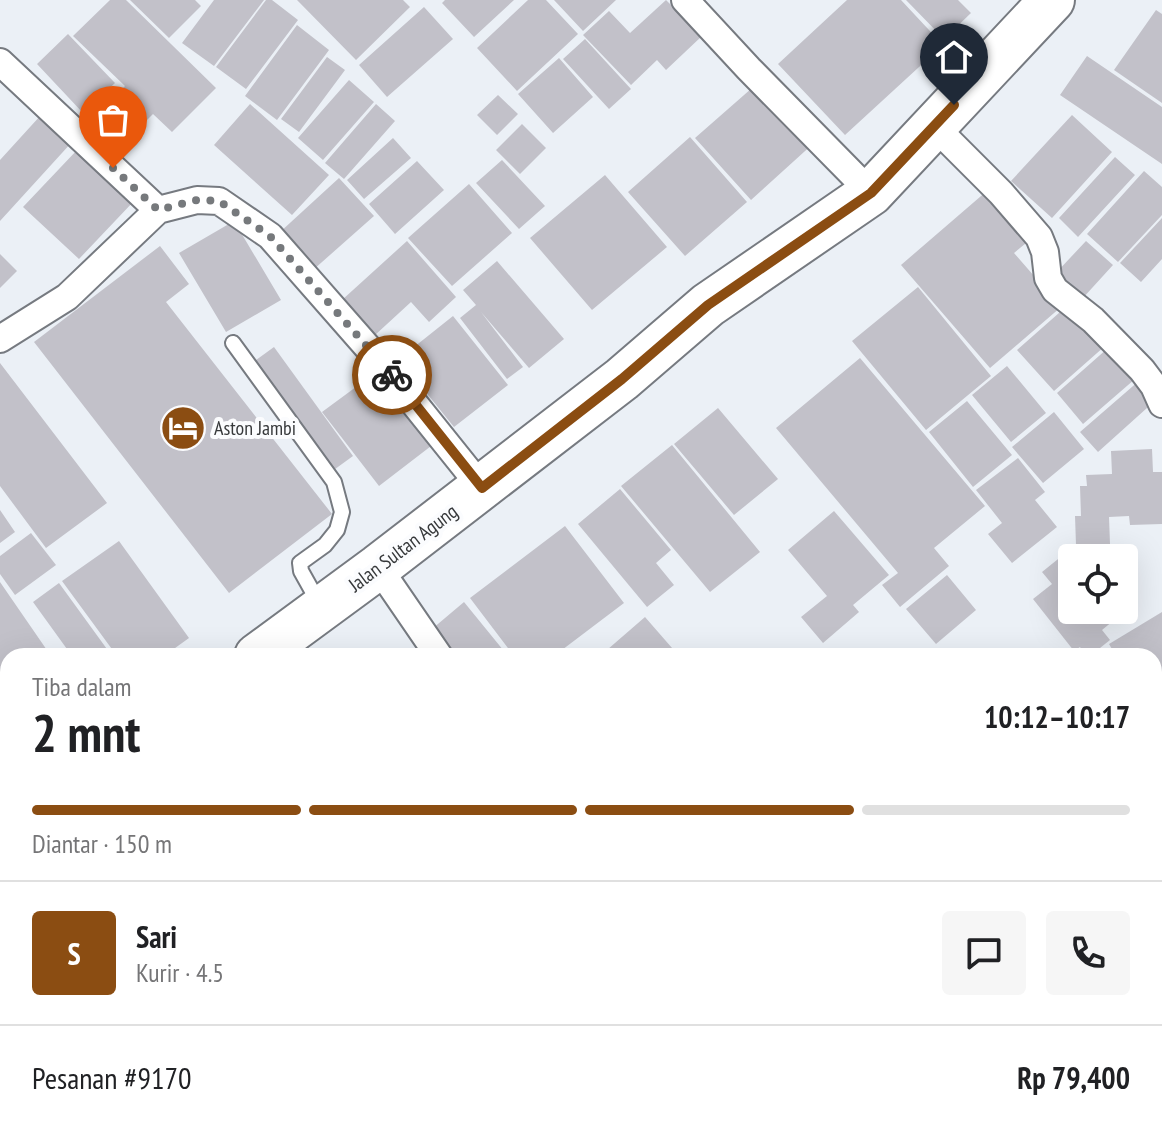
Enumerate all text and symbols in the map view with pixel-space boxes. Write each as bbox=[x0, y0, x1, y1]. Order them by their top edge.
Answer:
pin bbox=[920, 23, 988, 105]
icon: home bbox=[932, 35, 976, 79]
pin bbox=[79, 86, 147, 168]
icon: bag bbox=[91, 98, 135, 142]
courier bbox=[352, 335, 432, 415]
icon: bike bbox=[370, 353, 414, 397]
hotel icon: Aston Jambi bbox=[159, 404, 207, 452]
place label: Aston Jambi bbox=[214, 415, 296, 441]
street label: Jalan Sultan Agung bbox=[342, 498, 463, 598]
map controls bbox=[1058, 544, 1138, 624]
button: locate bbox=[1058, 544, 1138, 624]
text: Tiba dalam bbox=[32, 670, 132, 703]
text: 10:12–10:17 bbox=[984, 697, 1130, 736]
text: 2 mnt bbox=[32, 699, 140, 766]
text: Diantar · 150 m bbox=[32, 827, 172, 860]
button: chat bbox=[942, 911, 1026, 995]
button: phone bbox=[1046, 911, 1130, 995]
text: Sari bbox=[136, 917, 177, 956]
text: S bbox=[67, 934, 81, 973]
text: Kurir · 4.5 bbox=[136, 956, 224, 989]
text: Pesanan #9170 bbox=[32, 1058, 191, 1097]
text: Rp 79,400 bbox=[1017, 1058, 1130, 1097]

